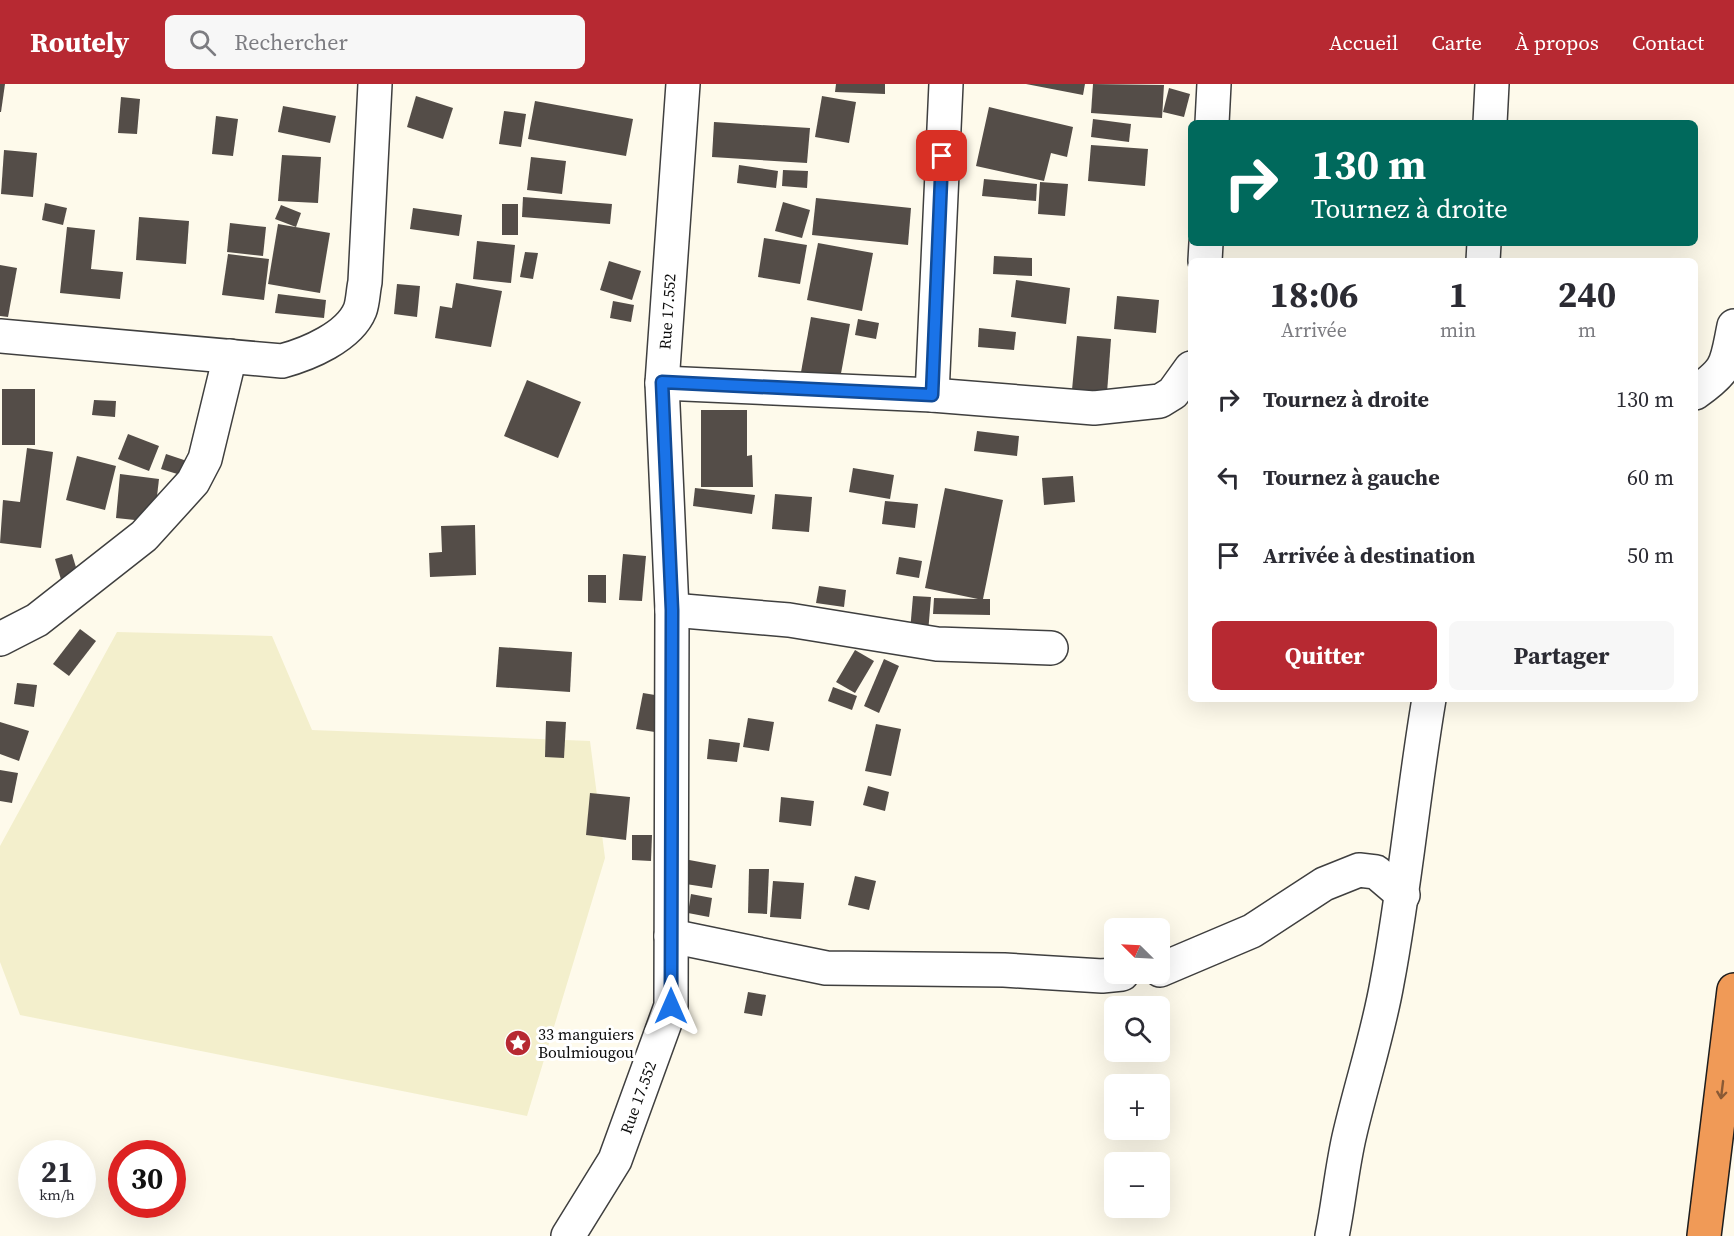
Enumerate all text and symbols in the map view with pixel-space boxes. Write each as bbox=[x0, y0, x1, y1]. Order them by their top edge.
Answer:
search box bbox=[165, 15, 585, 69]
text: Routely bbox=[30, 23, 129, 61]
icon: search bbox=[186, 26, 219, 59]
text: Rechercher bbox=[234, 27, 348, 57]
text: Accueil bbox=[1329, 28, 1398, 57]
text: Carte bbox=[1431, 28, 1482, 57]
text: À propos bbox=[1515, 28, 1599, 57]
text: Contact bbox=[1632, 28, 1704, 57]
pin bbox=[916, 130, 967, 181]
text: 130 m bbox=[1311, 135, 1426, 193]
icon: arrive bbox=[925, 139, 958, 172]
icon: right bbox=[1212, 144, 1290, 222]
text: Tournez à droite bbox=[1311, 190, 1508, 227]
text: 18:06 bbox=[1270, 270, 1358, 319]
text: 1 bbox=[1448, 270, 1468, 319]
text: 240 bbox=[1558, 270, 1616, 319]
street label: Rue 17.552 bbox=[653, 273, 681, 350]
text: Arrivée bbox=[1281, 316, 1347, 344]
text: min bbox=[1440, 316, 1476, 344]
text: m bbox=[1578, 316, 1596, 344]
icon: right bbox=[1212, 383, 1245, 416]
text: Tournez à droite bbox=[1263, 384, 1429, 414]
text: 130 m bbox=[1616, 384, 1674, 414]
icon: left bbox=[1212, 461, 1245, 494]
text: Tournez à gauche bbox=[1263, 462, 1440, 492]
text: 60 m bbox=[1627, 462, 1674, 492]
icon: arrive bbox=[1212, 539, 1245, 572]
text: Arrivée à destination bbox=[1263, 540, 1475, 570]
text: 50 m bbox=[1627, 540, 1674, 570]
button: Quitter bbox=[1212, 621, 1437, 690]
button: Partager bbox=[1449, 621, 1674, 690]
north arrow bbox=[1104, 918, 1170, 984]
map controls bbox=[1104, 918, 1170, 1218]
position arrow bbox=[639, 974, 703, 1038]
button: search bbox=[1104, 996, 1170, 1062]
place label: 33 manguiers Boulmiougou bbox=[538, 1023, 634, 1063]
place icon: 33 manguiers Boulmiougou bbox=[503, 1028, 533, 1058]
street label: Rue 17.552 bbox=[614, 1058, 661, 1137]
button: + bbox=[1104, 1074, 1170, 1140]
one-way arrow bbox=[1716, 1079, 1727, 1099]
speed limit sign: 30 bbox=[108, 1140, 186, 1218]
text: 21 bbox=[41, 1151, 73, 1192]
button: − bbox=[1104, 1152, 1170, 1218]
text: km/h bbox=[39, 1184, 75, 1205]

